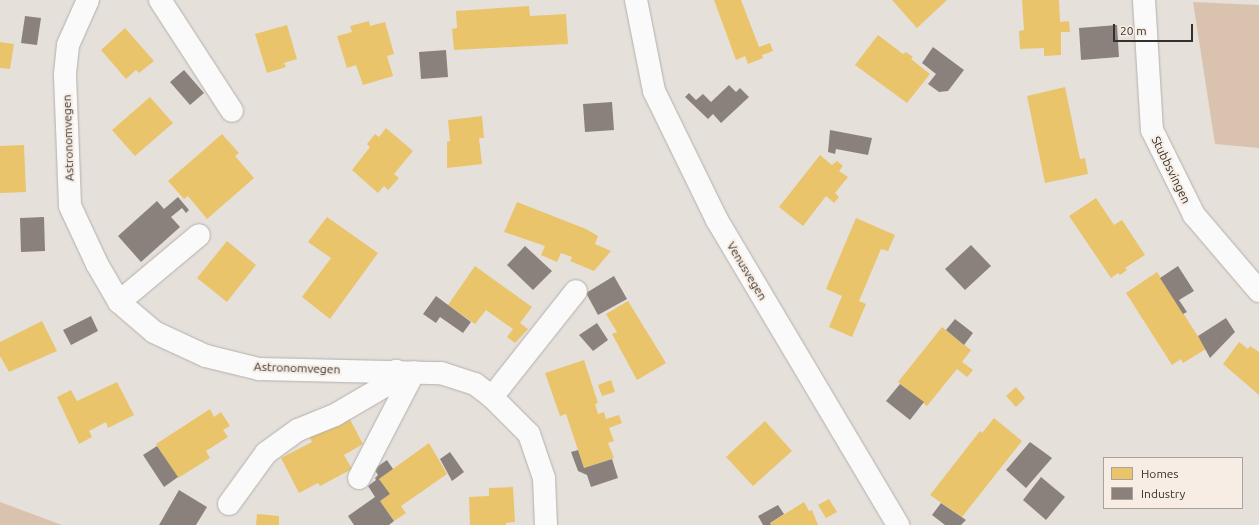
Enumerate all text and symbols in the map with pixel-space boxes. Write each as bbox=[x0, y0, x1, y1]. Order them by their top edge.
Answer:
scale bar bbox=[1115, 16, 1195, 42]
text: 20 m bbox=[1120, 24, 1147, 37]
street label: Astronomvegen bbox=[59, 95, 77, 181]
street label: Stubbsvingen bbox=[1149, 134, 1193, 206]
street label: Venusvegen bbox=[724, 239, 770, 303]
street label: Astronomvegen bbox=[254, 359, 340, 377]
legend bbox=[1103, 457, 1243, 509]
text: Homes bbox=[1141, 467, 1179, 480]
text: Industry bbox=[1141, 487, 1185, 500]

